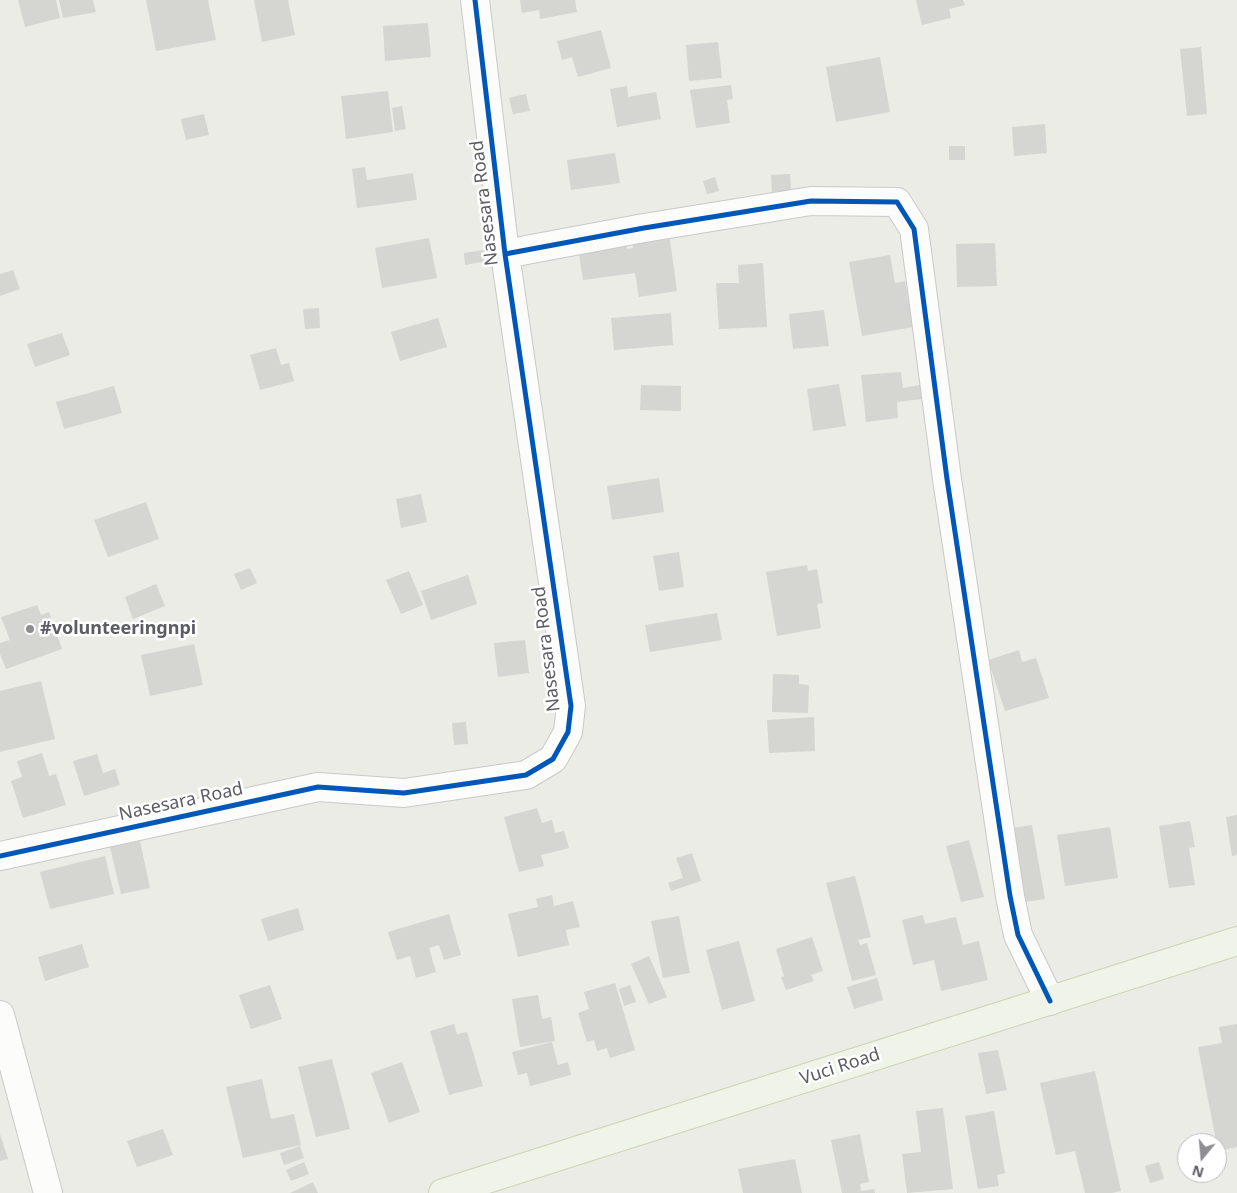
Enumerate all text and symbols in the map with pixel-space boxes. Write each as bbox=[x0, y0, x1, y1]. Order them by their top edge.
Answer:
street label: Nasesara Road bbox=[467, 139, 503, 267]
street label: Nasesara Road bbox=[529, 585, 565, 713]
place label: #volunteeringnpi bbox=[40, 618, 196, 640]
marker: #volunteeringnpi bbox=[24, 623, 36, 635]
street label: Nasesara Road bbox=[117, 778, 245, 826]
street label: Vuci Road bbox=[797, 1044, 883, 1090]
north arrow bbox=[1177, 1133, 1227, 1183]
text: N bbox=[1190, 1161, 1206, 1183]

